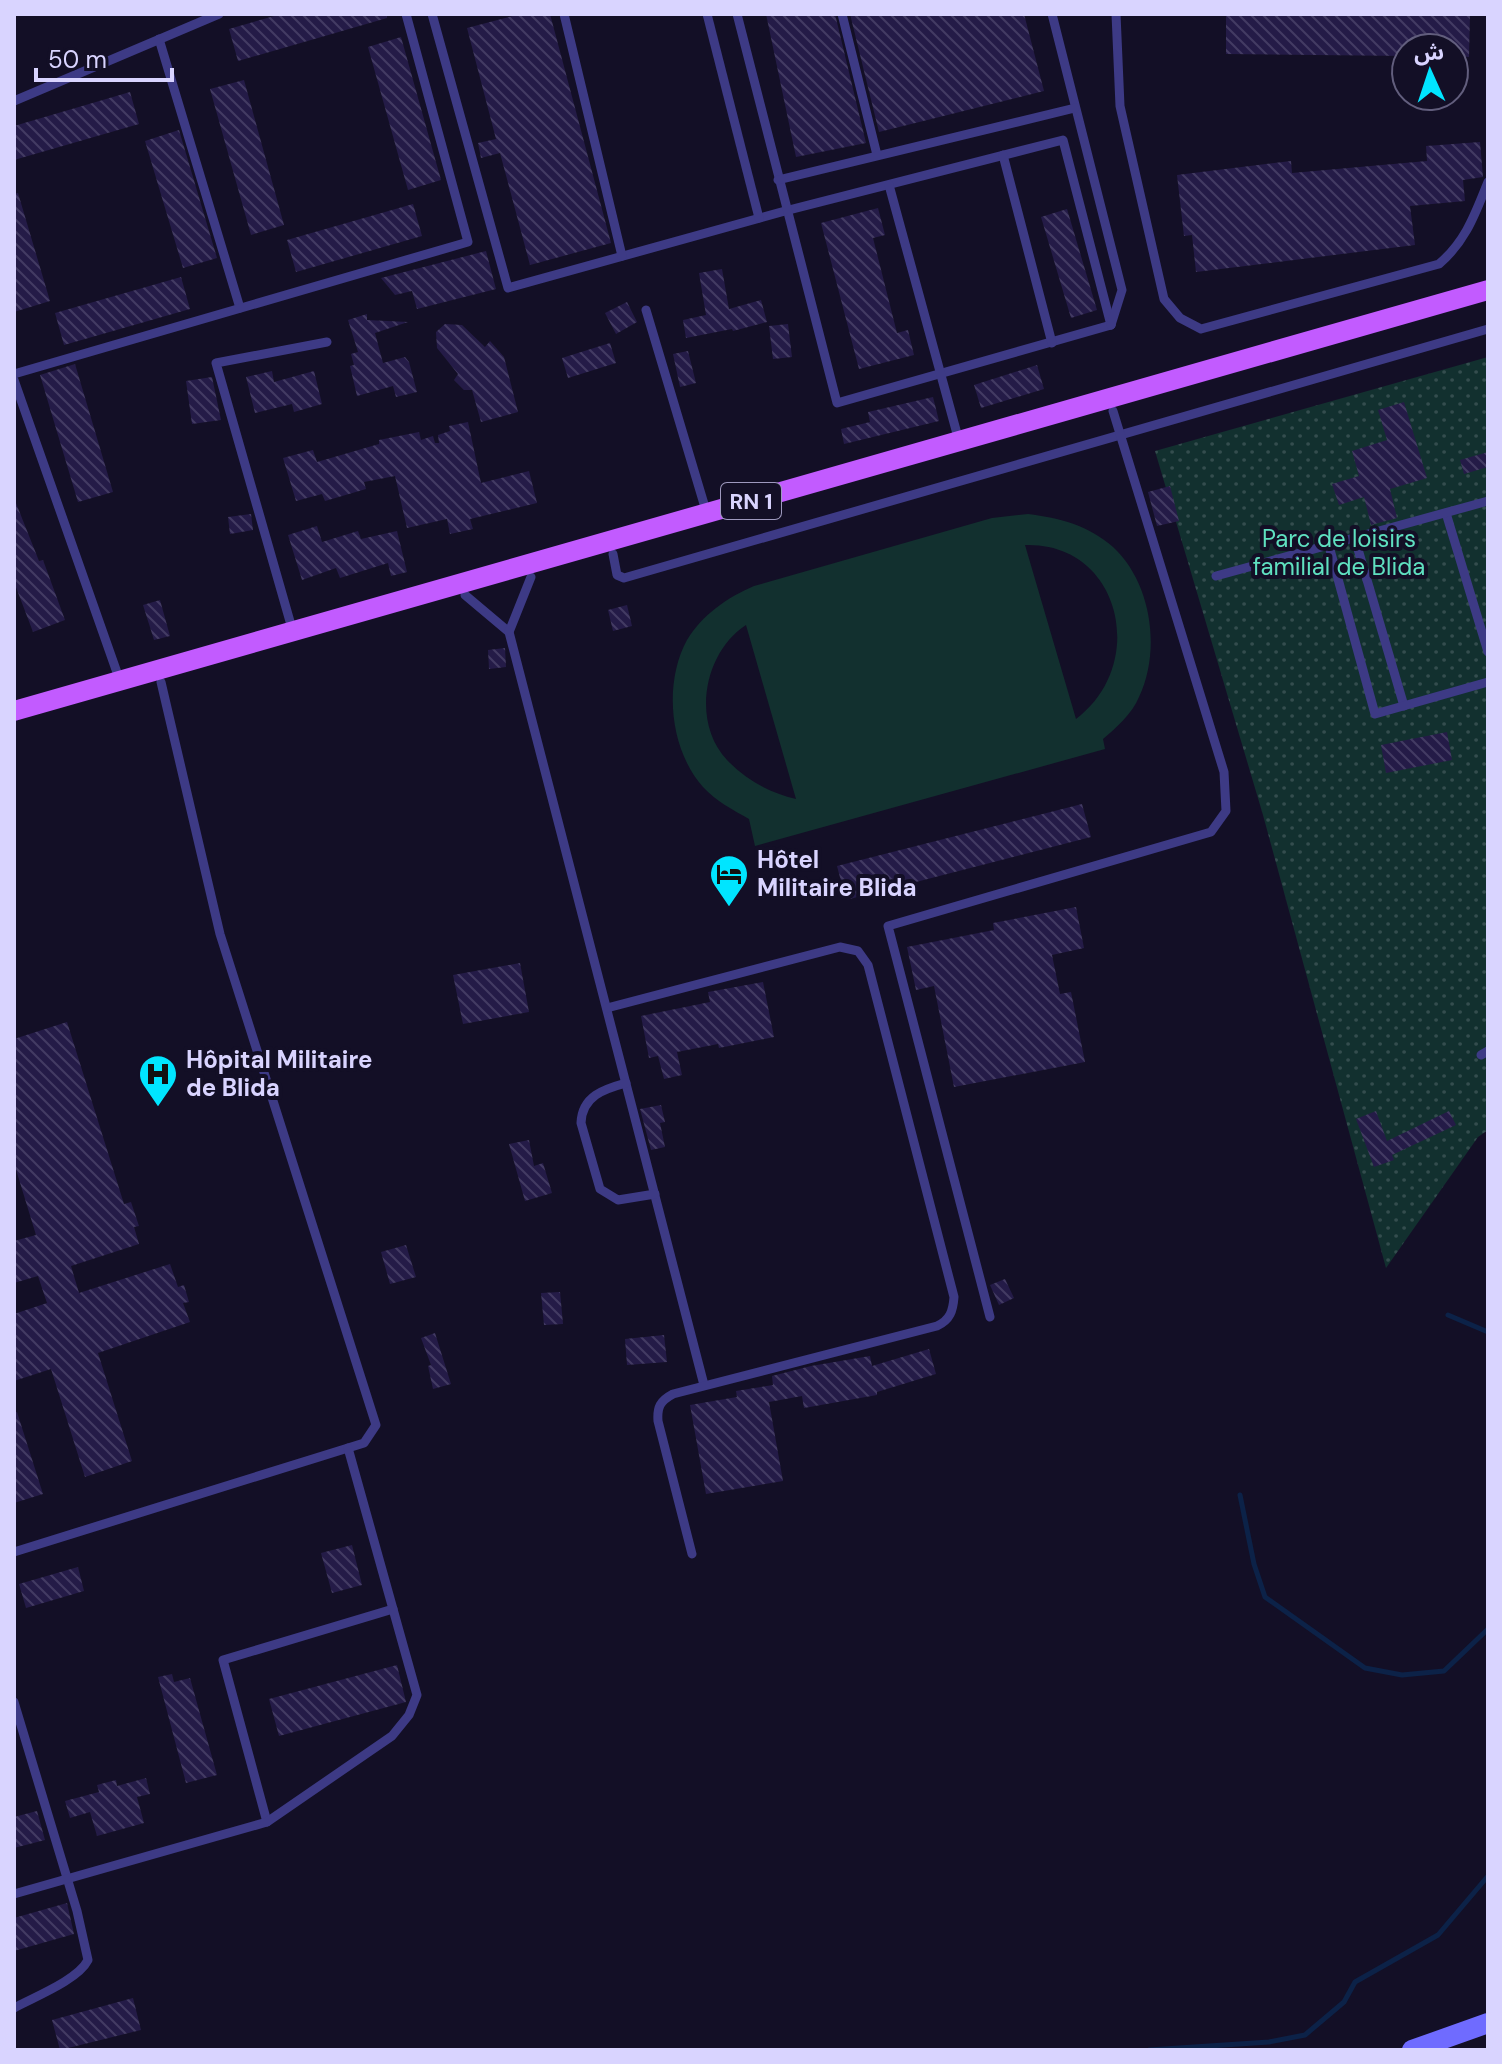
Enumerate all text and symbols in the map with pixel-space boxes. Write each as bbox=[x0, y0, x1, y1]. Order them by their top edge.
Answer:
scale bar bbox=[36, 32, 172, 82]
north arrow bbox=[1390, 32, 1470, 112]
text: ش bbox=[1413, 37, 1445, 68]
text: 50 m bbox=[48, 44, 107, 75]
road number: RN 1 bbox=[721, 483, 781, 519]
park label: Parc de loisirs familial de Blida bbox=[1253, 523, 1425, 582]
place label: Hôtel Militaire Blida bbox=[757, 844, 917, 903]
hotel icon: Hôtel Militaire Blida bbox=[708, 853, 750, 908]
place label: Hôpital Militaire de Blida bbox=[186, 1044, 373, 1103]
hospital icon: Hôpital Militaire de Blida bbox=[137, 1053, 179, 1108]

